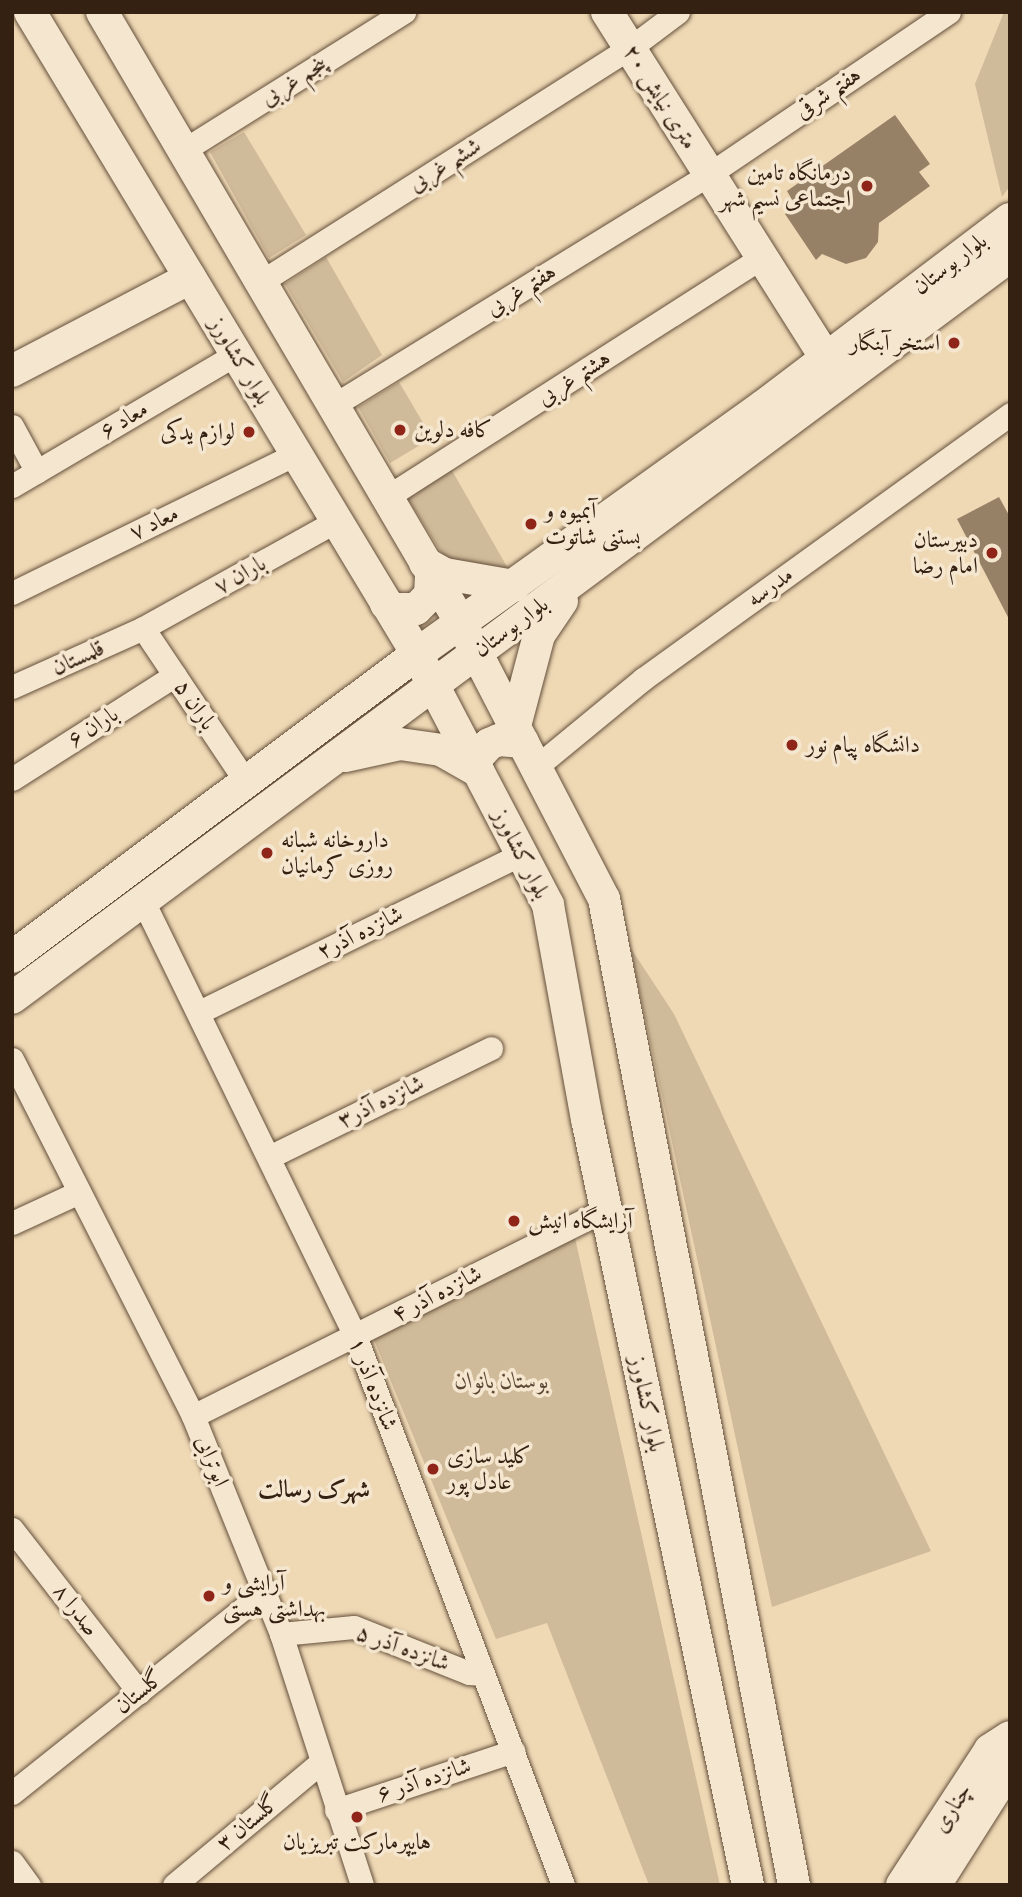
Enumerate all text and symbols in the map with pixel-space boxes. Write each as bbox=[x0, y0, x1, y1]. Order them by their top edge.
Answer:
street label: ۲۰ متری نیایش bbox=[617, 40, 703, 154]
street label: پنجم غربی bbox=[256, 50, 332, 112]
street label: هفتم شرقی bbox=[790, 61, 866, 125]
street label: ششم غربی bbox=[404, 132, 486, 198]
place label: درمانگاه تامین اجتماعی نسیم شهر bbox=[719, 159, 851, 213]
marker: درمانگاه تامین اجتماعی نسیم شهر bbox=[857, 176, 877, 196]
street label: بلوار بوستان bbox=[907, 227, 993, 301]
street label: هفتم غربی bbox=[481, 258, 561, 322]
street label: بلوار کشاورز bbox=[203, 312, 277, 410]
place label: استخر آبنگار bbox=[849, 329, 940, 357]
marker: استخر آبنگار bbox=[946, 335, 962, 351]
street label: هشتم غربی bbox=[532, 344, 616, 412]
street label: معاد ۶ bbox=[95, 395, 153, 445]
place label: کافه دلوین bbox=[414, 416, 493, 444]
place label: لوازم یدکی bbox=[161, 418, 235, 446]
marker: کافه دلوین bbox=[392, 422, 408, 438]
marker: لوازم یدکی bbox=[241, 424, 257, 440]
place label: آبمیوه و بستنی شاتوت bbox=[545, 497, 640, 551]
street label: معاد ۷ bbox=[125, 499, 183, 547]
marker: آبمیوه و بستنی شاتوت bbox=[523, 516, 539, 532]
place label: دبیرستان امام رضا bbox=[913, 526, 978, 580]
marker: دبیرستان امام رضا bbox=[984, 545, 1000, 561]
street label: باران ۷ bbox=[209, 550, 271, 600]
street label: مدرسه bbox=[741, 561, 799, 613]
street label: بلوار بوستان bbox=[468, 591, 554, 663]
street label: قلمستان bbox=[47, 634, 109, 682]
street label: باران ۵ bbox=[168, 674, 222, 736]
street label: باران ۶ bbox=[62, 700, 124, 754]
place label: دانشگاه پیام نور bbox=[806, 731, 920, 759]
marker: دانشگاه پیام نور bbox=[784, 737, 800, 753]
street label: بلوار کشاورز bbox=[487, 804, 555, 904]
place label: داروخانه شبانه روزی کرمانیان bbox=[281, 826, 393, 880]
marker: داروخانه شبانه روزی کرمانیان bbox=[259, 845, 275, 861]
street label: شانزده آذر۲ bbox=[312, 900, 408, 966]
street label: شانزده آذر۳ bbox=[333, 1069, 429, 1135]
place label: آرایشگاه انیش bbox=[528, 1207, 633, 1235]
marker: آرایشگاه انیش bbox=[506, 1213, 522, 1229]
street label: شانزده آذر ۴ bbox=[387, 1260, 487, 1328]
street label: شانزده آذر ۱ bbox=[343, 1334, 403, 1434]
street label: بلوار کشاورز bbox=[623, 1353, 671, 1455]
park label: بوستان بانوان bbox=[455, 1367, 549, 1395]
street label: ابوترابی bbox=[189, 1431, 235, 1491]
place label: کلید سازی عادل پور bbox=[447, 1442, 531, 1496]
marker: کلید سازی عادل پور bbox=[425, 1461, 441, 1477]
district label: شهرک رسالت bbox=[258, 1476, 370, 1504]
place label: آرایشی و بهداشتی هستی bbox=[223, 1569, 326, 1623]
street label: صدرا ۸ bbox=[47, 1578, 105, 1642]
marker: آرایشی و بهداشتی هستی bbox=[201, 1588, 217, 1604]
street label: شانزده آذر ۵ bbox=[353, 1618, 453, 1678]
street label: گلستان bbox=[109, 1664, 169, 1720]
street label: شانزده آذر ۶ bbox=[373, 1752, 475, 1808]
street label: چناری bbox=[926, 1778, 978, 1838]
street label: گلستان ۳ bbox=[211, 1789, 285, 1857]
marker: هایپرمارکت تبریزیان bbox=[349, 1809, 365, 1825]
place label: هایپرمارکت تبریزیان bbox=[283, 1828, 431, 1856]

